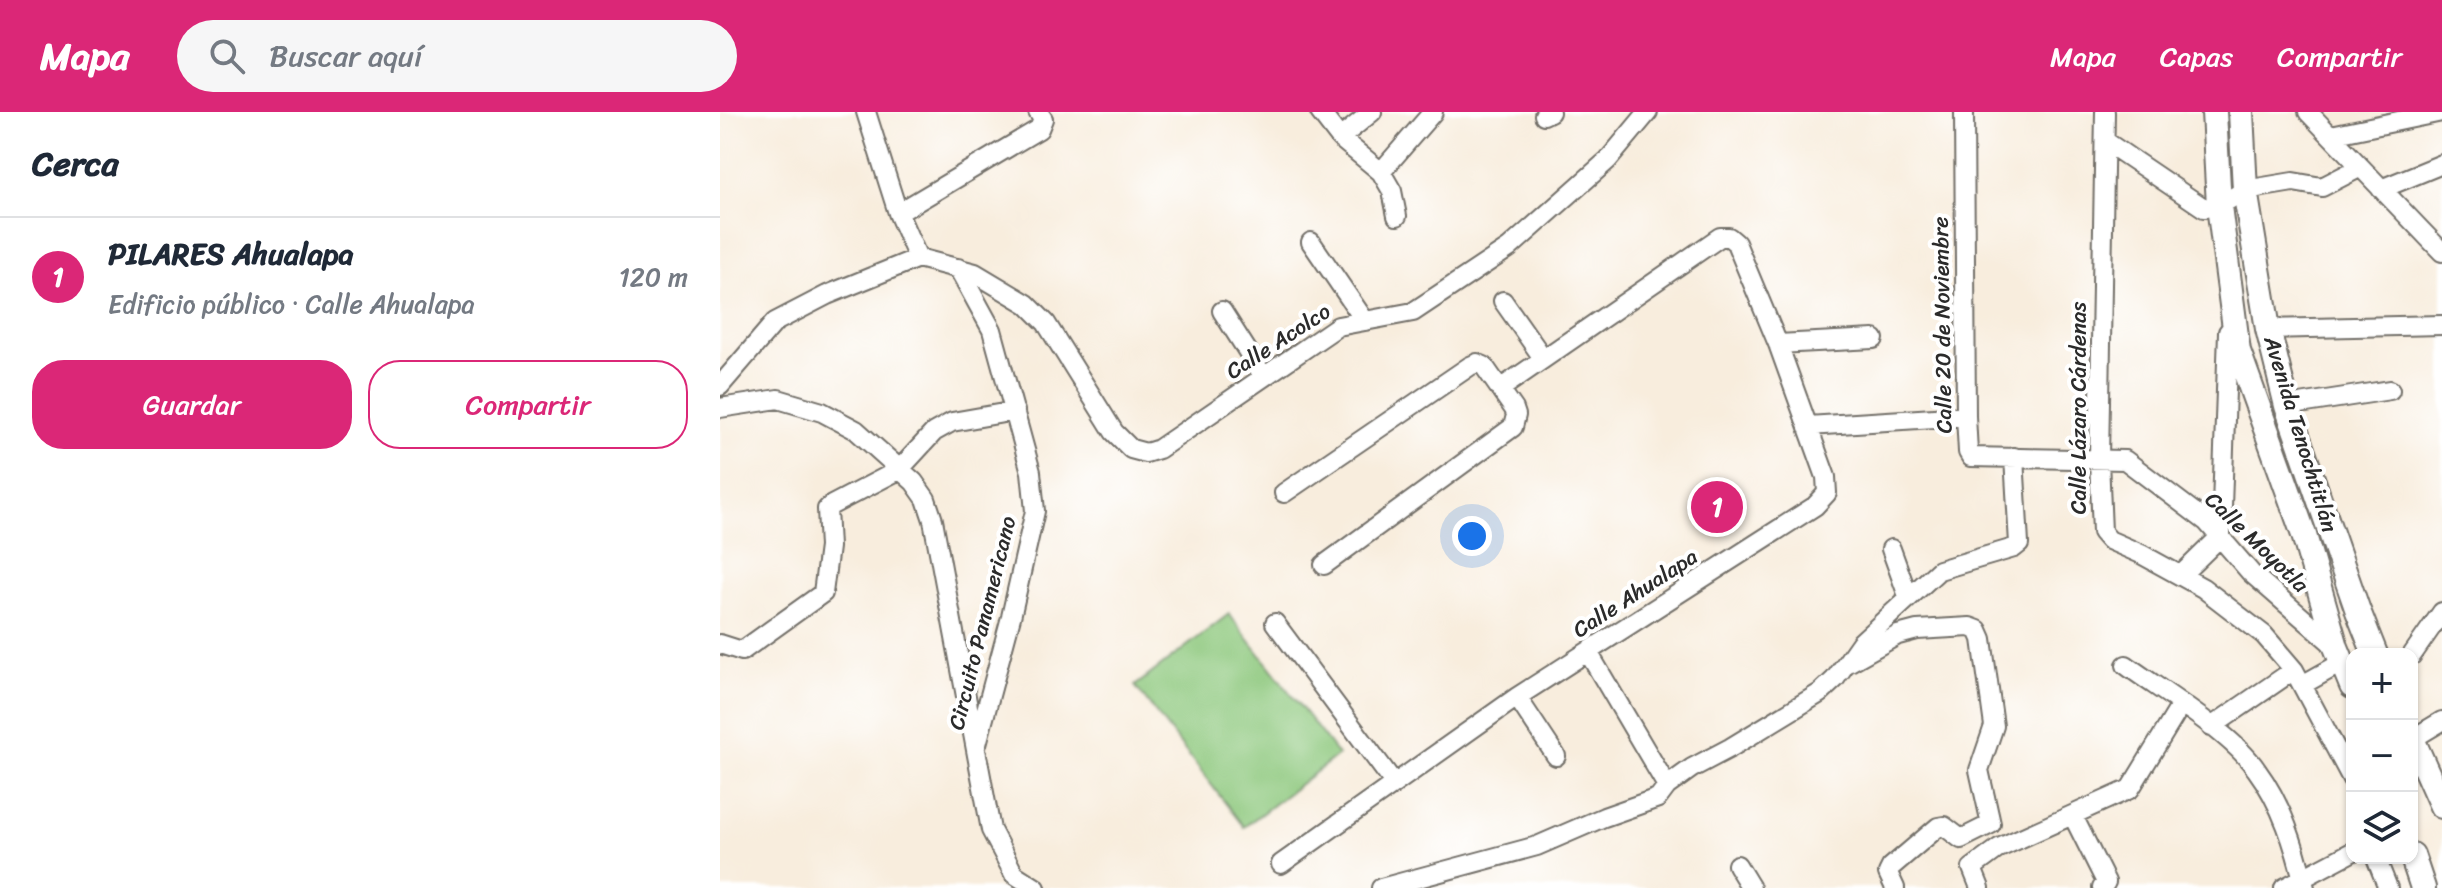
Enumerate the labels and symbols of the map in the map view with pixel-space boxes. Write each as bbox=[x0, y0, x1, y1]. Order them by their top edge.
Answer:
street label: Calle 20 de Noviembre bbox=[1921, 216, 1963, 434]
street label: Calle Acolco bbox=[1217, 292, 1339, 390]
street label: Calle Lázaro Cárdenas bbox=[2059, 301, 2098, 514]
street label: Avenida Tenochtitlán bbox=[2252, 330, 2349, 537]
pin: 1 bbox=[1691, 477, 1743, 537]
street label: Calle Moyotla bbox=[2195, 482, 2319, 603]
street label: Circuito Panamericano bbox=[937, 512, 1027, 734]
your location bbox=[1452, 516, 1492, 556]
street label: Calle Ahualapa bbox=[1564, 538, 1706, 648]

